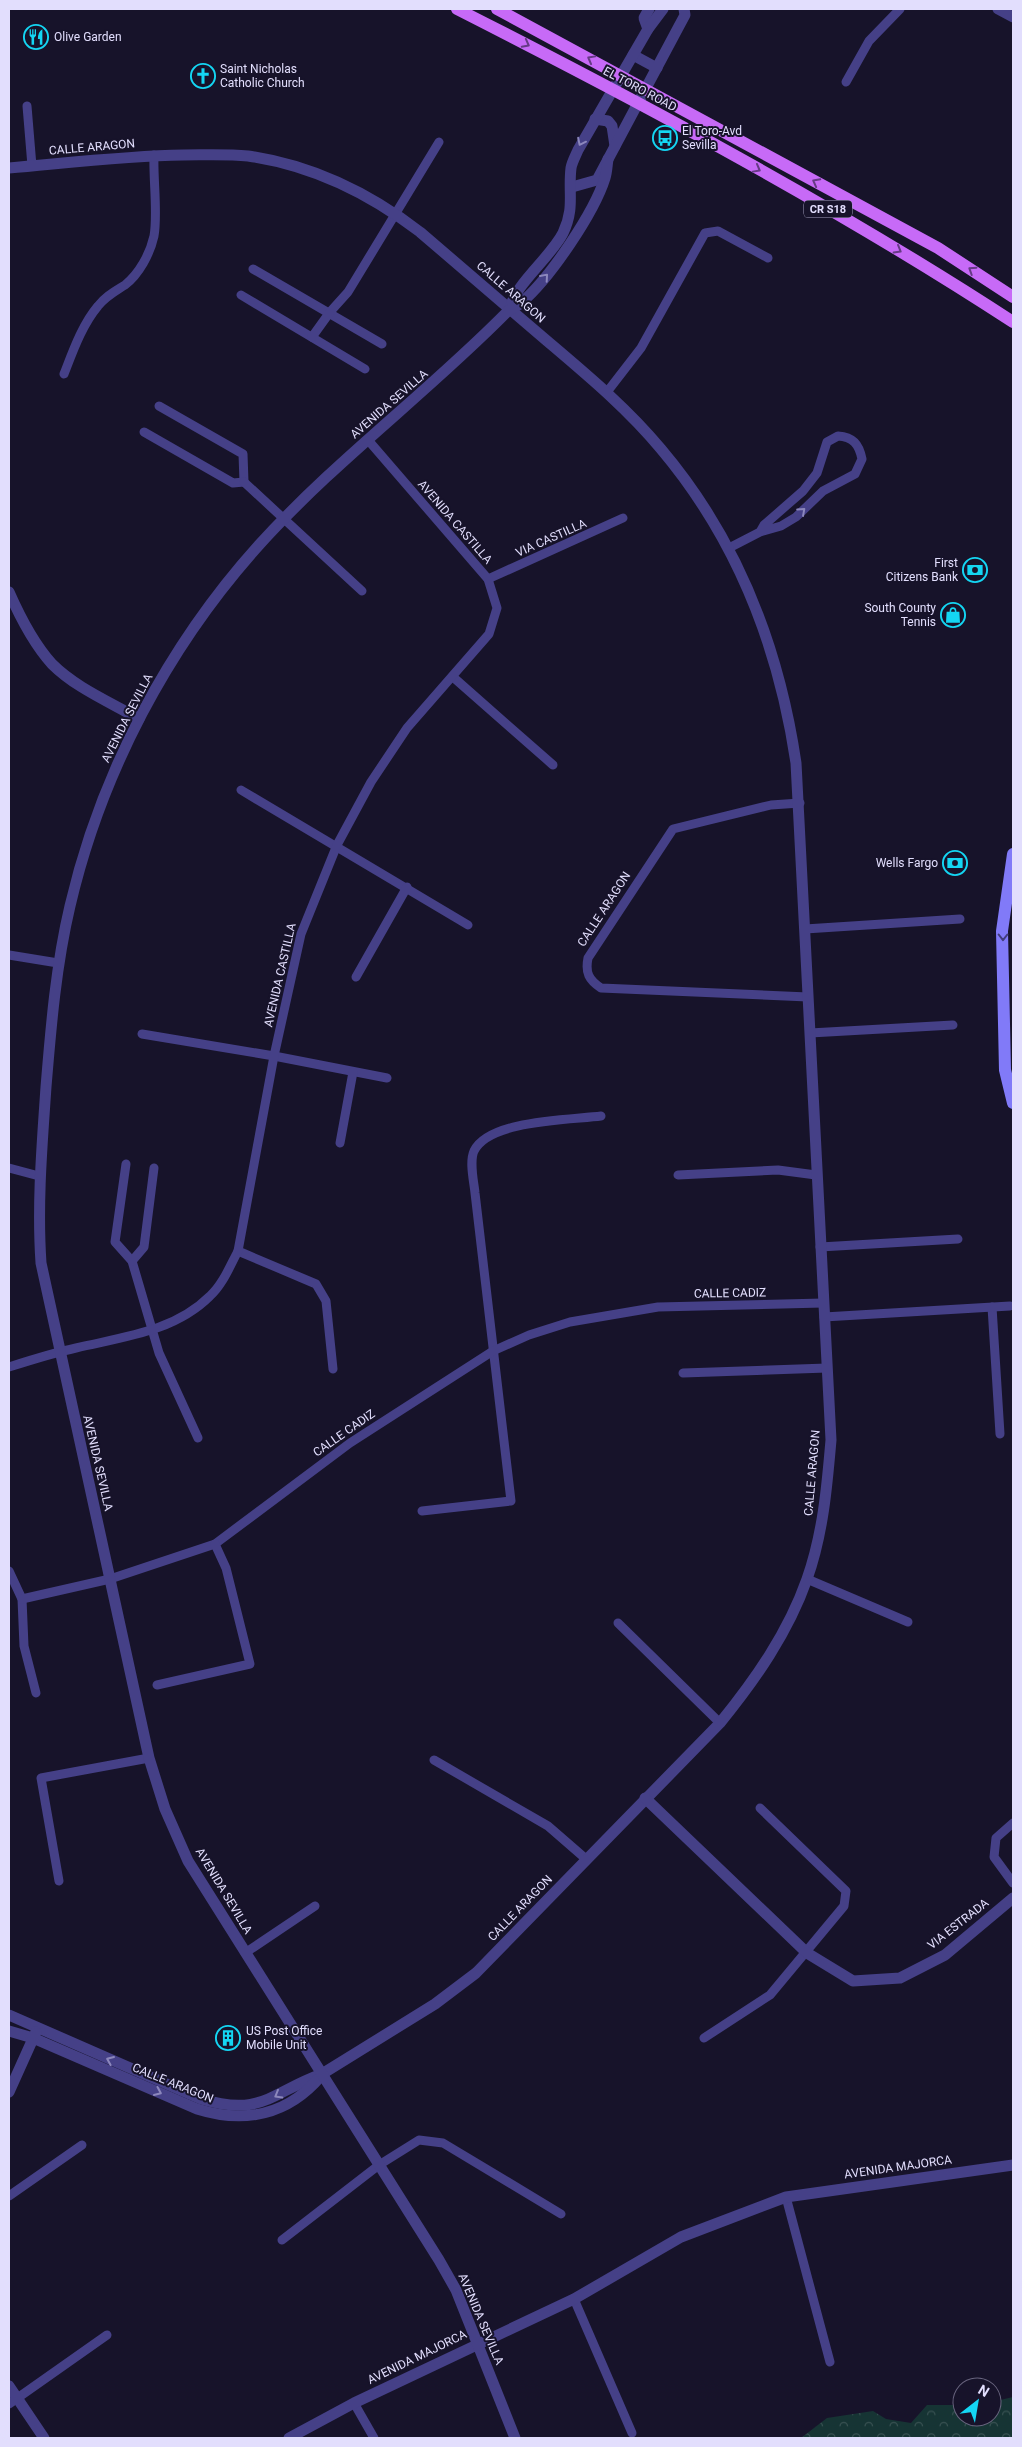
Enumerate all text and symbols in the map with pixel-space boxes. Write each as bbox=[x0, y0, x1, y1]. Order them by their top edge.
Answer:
restaurant icon: Olive Garden bbox=[23, 24, 49, 50]
place label: Olive Garden bbox=[54, 30, 122, 44]
one-way arrow bbox=[520, 38, 529, 48]
one-way arrow bbox=[588, 55, 597, 65]
place label: Saint Nicholas Catholic Church bbox=[220, 62, 305, 90]
church icon: Saint Nicholas Catholic Church bbox=[190, 63, 216, 89]
street label: EL TORO ROAD bbox=[601, 64, 679, 114]
place label: El Toro-Avd Sevilla bbox=[682, 124, 742, 152]
bus stop icon: El Toro-Avd Sevilla bbox=[652, 125, 678, 151]
street label: CALLE ARAGON bbox=[48, 136, 136, 158]
one-way arrow bbox=[578, 137, 588, 146]
one-way arrow bbox=[752, 163, 761, 173]
one-way arrow bbox=[812, 178, 821, 188]
road number: CR S18 bbox=[804, 200, 852, 218]
one-way arrow bbox=[893, 243, 902, 253]
street label: CALLE ARAGON bbox=[474, 258, 548, 326]
one-way arrow bbox=[969, 267, 978, 277]
one-way arrow bbox=[539, 273, 548, 282]
street label: AVENIDA SEVILLA bbox=[347, 366, 431, 441]
street label: AVENIDA CASTILLA bbox=[415, 477, 495, 567]
one-way arrow bbox=[797, 508, 806, 517]
street label: VIA CASTILLA bbox=[513, 516, 589, 560]
place label: First Citizens Bank bbox=[886, 556, 959, 584]
bank icon: First Citizens Bank bbox=[962, 557, 988, 583]
place label: South County Tennis bbox=[864, 601, 936, 629]
shop icon: South County Tennis bbox=[940, 602, 966, 628]
street label: AVENIDA SEVILLA bbox=[99, 671, 156, 765]
bank icon: Wells Fargo bbox=[942, 850, 968, 876]
place label: Wells Fargo bbox=[876, 856, 938, 870]
street label: CALLE ARAGON bbox=[575, 869, 633, 949]
street label: AVENIDA CASTILLA bbox=[261, 922, 299, 1028]
one-way arrow bbox=[998, 934, 1008, 941]
street label: CALLE CADIZ bbox=[694, 1285, 766, 1301]
street label: CALLE CADIZ bbox=[310, 1407, 378, 1459]
street label: AVENIDA SEVILLA bbox=[80, 1414, 116, 1512]
street label: CALLE ARAGON bbox=[801, 1429, 823, 1517]
street label: AVENIDA SEVILLA bbox=[193, 1845, 255, 1937]
street label: CALLE ARAGON bbox=[485, 1872, 555, 1944]
street label: VIA ESTRADA bbox=[925, 1896, 991, 1952]
place label: US Post Office Mobile Unit bbox=[246, 2024, 322, 2052]
building icon: US Post Office Mobile Unit bbox=[215, 2025, 241, 2051]
one-way arrow bbox=[106, 2055, 115, 2066]
street label: CALLE ARAGON bbox=[130, 2060, 216, 2106]
one-way arrow bbox=[153, 2086, 162, 2097]
one-way arrow bbox=[275, 2089, 284, 2099]
street label: AVENIDA MAJORCA bbox=[843, 2152, 953, 2181]
street label: AVENIDA SEVILLA bbox=[455, 2271, 507, 2367]
street label: AVENIDA MAJORCA bbox=[365, 2327, 469, 2387]
north arrow bbox=[952, 2377, 1002, 2427]
text: N bbox=[975, 2381, 992, 2400]

